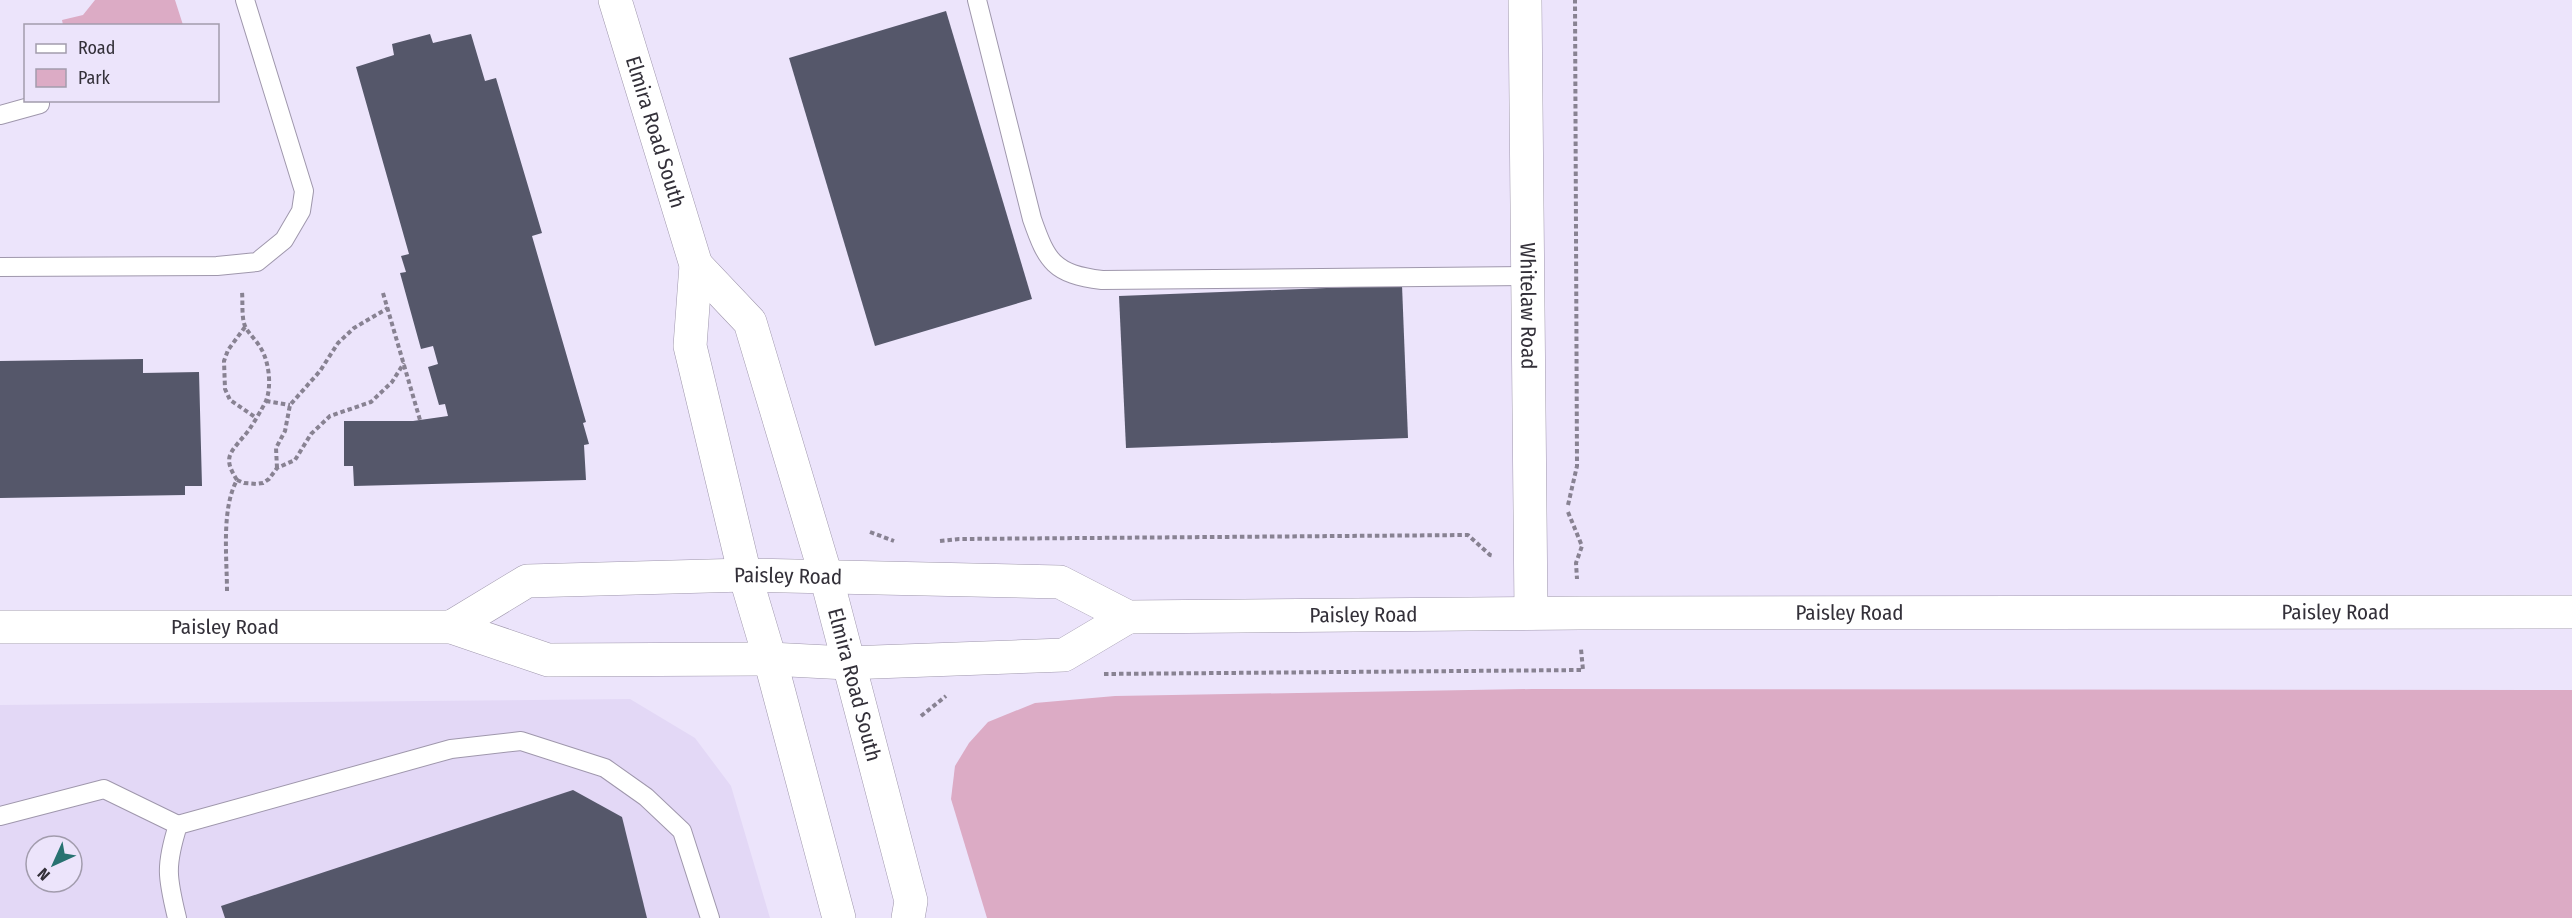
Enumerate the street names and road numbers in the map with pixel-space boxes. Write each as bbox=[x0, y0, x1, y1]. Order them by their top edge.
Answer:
street label: Elmira Road South bbox=[620, 53, 691, 211]
street label: Whitelaw Road bbox=[1514, 242, 1542, 370]
street label: Paisley Road bbox=[734, 562, 842, 590]
street label: Paisley Road bbox=[2281, 599, 2390, 625]
street label: Paisley Road bbox=[1795, 600, 1904, 626]
street label: Paisley Road bbox=[1309, 601, 1418, 628]
street label: Elmira Road South bbox=[822, 605, 887, 764]
street label: Paisley Road bbox=[171, 614, 279, 640]

